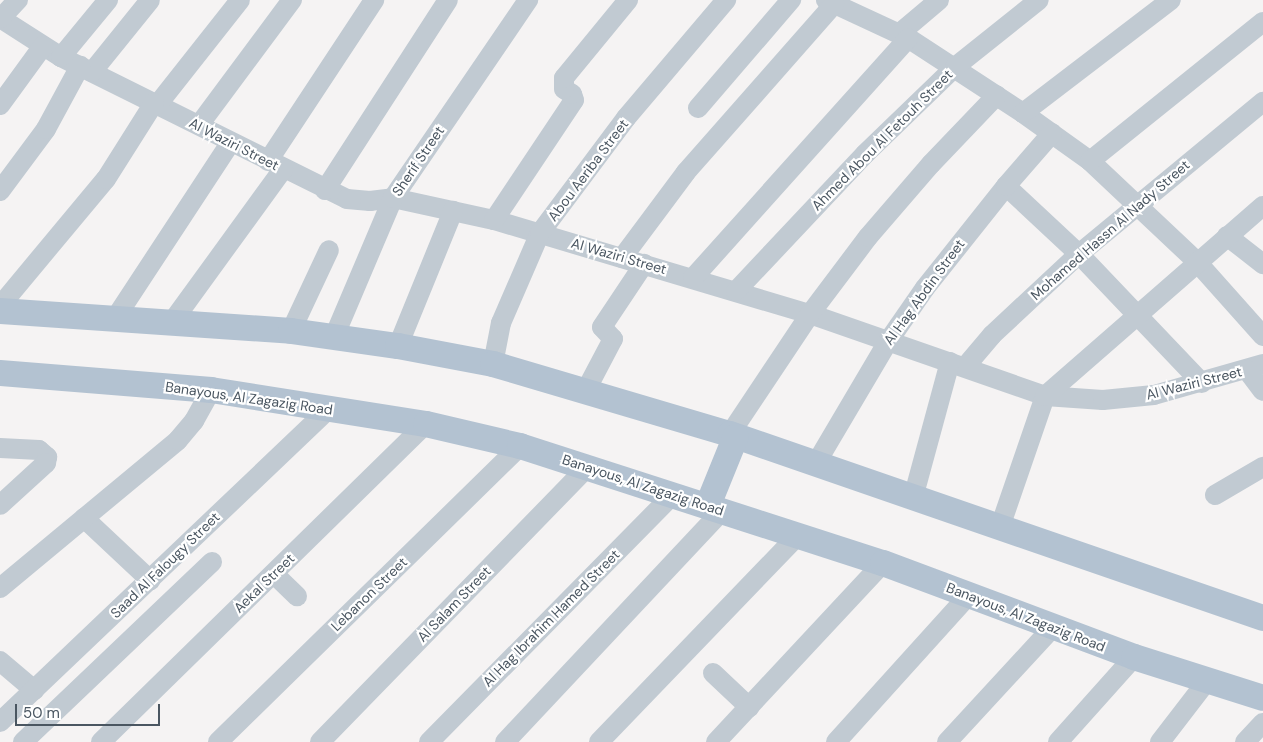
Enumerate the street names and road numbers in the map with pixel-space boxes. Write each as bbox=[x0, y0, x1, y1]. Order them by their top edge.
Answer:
street label: Ahmed Abou Al Fetouh Street bbox=[808, 66, 956, 214]
street label: Al Waziri Street bbox=[186, 114, 282, 174]
street label: Abou Aeriba Street bbox=[544, 116, 632, 224]
street label: Sherif Street bbox=[388, 123, 448, 199]
street label: Mohamed Hassn Al Nady Street bbox=[1027, 156, 1193, 304]
street label: Al Waziri Street bbox=[569, 234, 669, 278]
street label: Al Hag Abdin Street bbox=[880, 236, 968, 348]
street label: Al Waziri Street bbox=[1144, 363, 1244, 403]
street label: Banayous, Al Zagazig Road bbox=[164, 378, 334, 418]
street label: Banayous, Al Zagazig Road bbox=[560, 451, 726, 519]
street label: Saad Al Falougy Street bbox=[107, 509, 223, 621]
street label: Al Hag Ibrahim Hamed Street bbox=[479, 546, 623, 690]
street label: Aekal Street bbox=[230, 550, 298, 616]
street label: Lebanon Street bbox=[327, 554, 411, 634]
street label: Al Salam Street bbox=[414, 563, 494, 645]
street label: Banayous, Al Zagazig Road bbox=[944, 579, 1108, 655]

